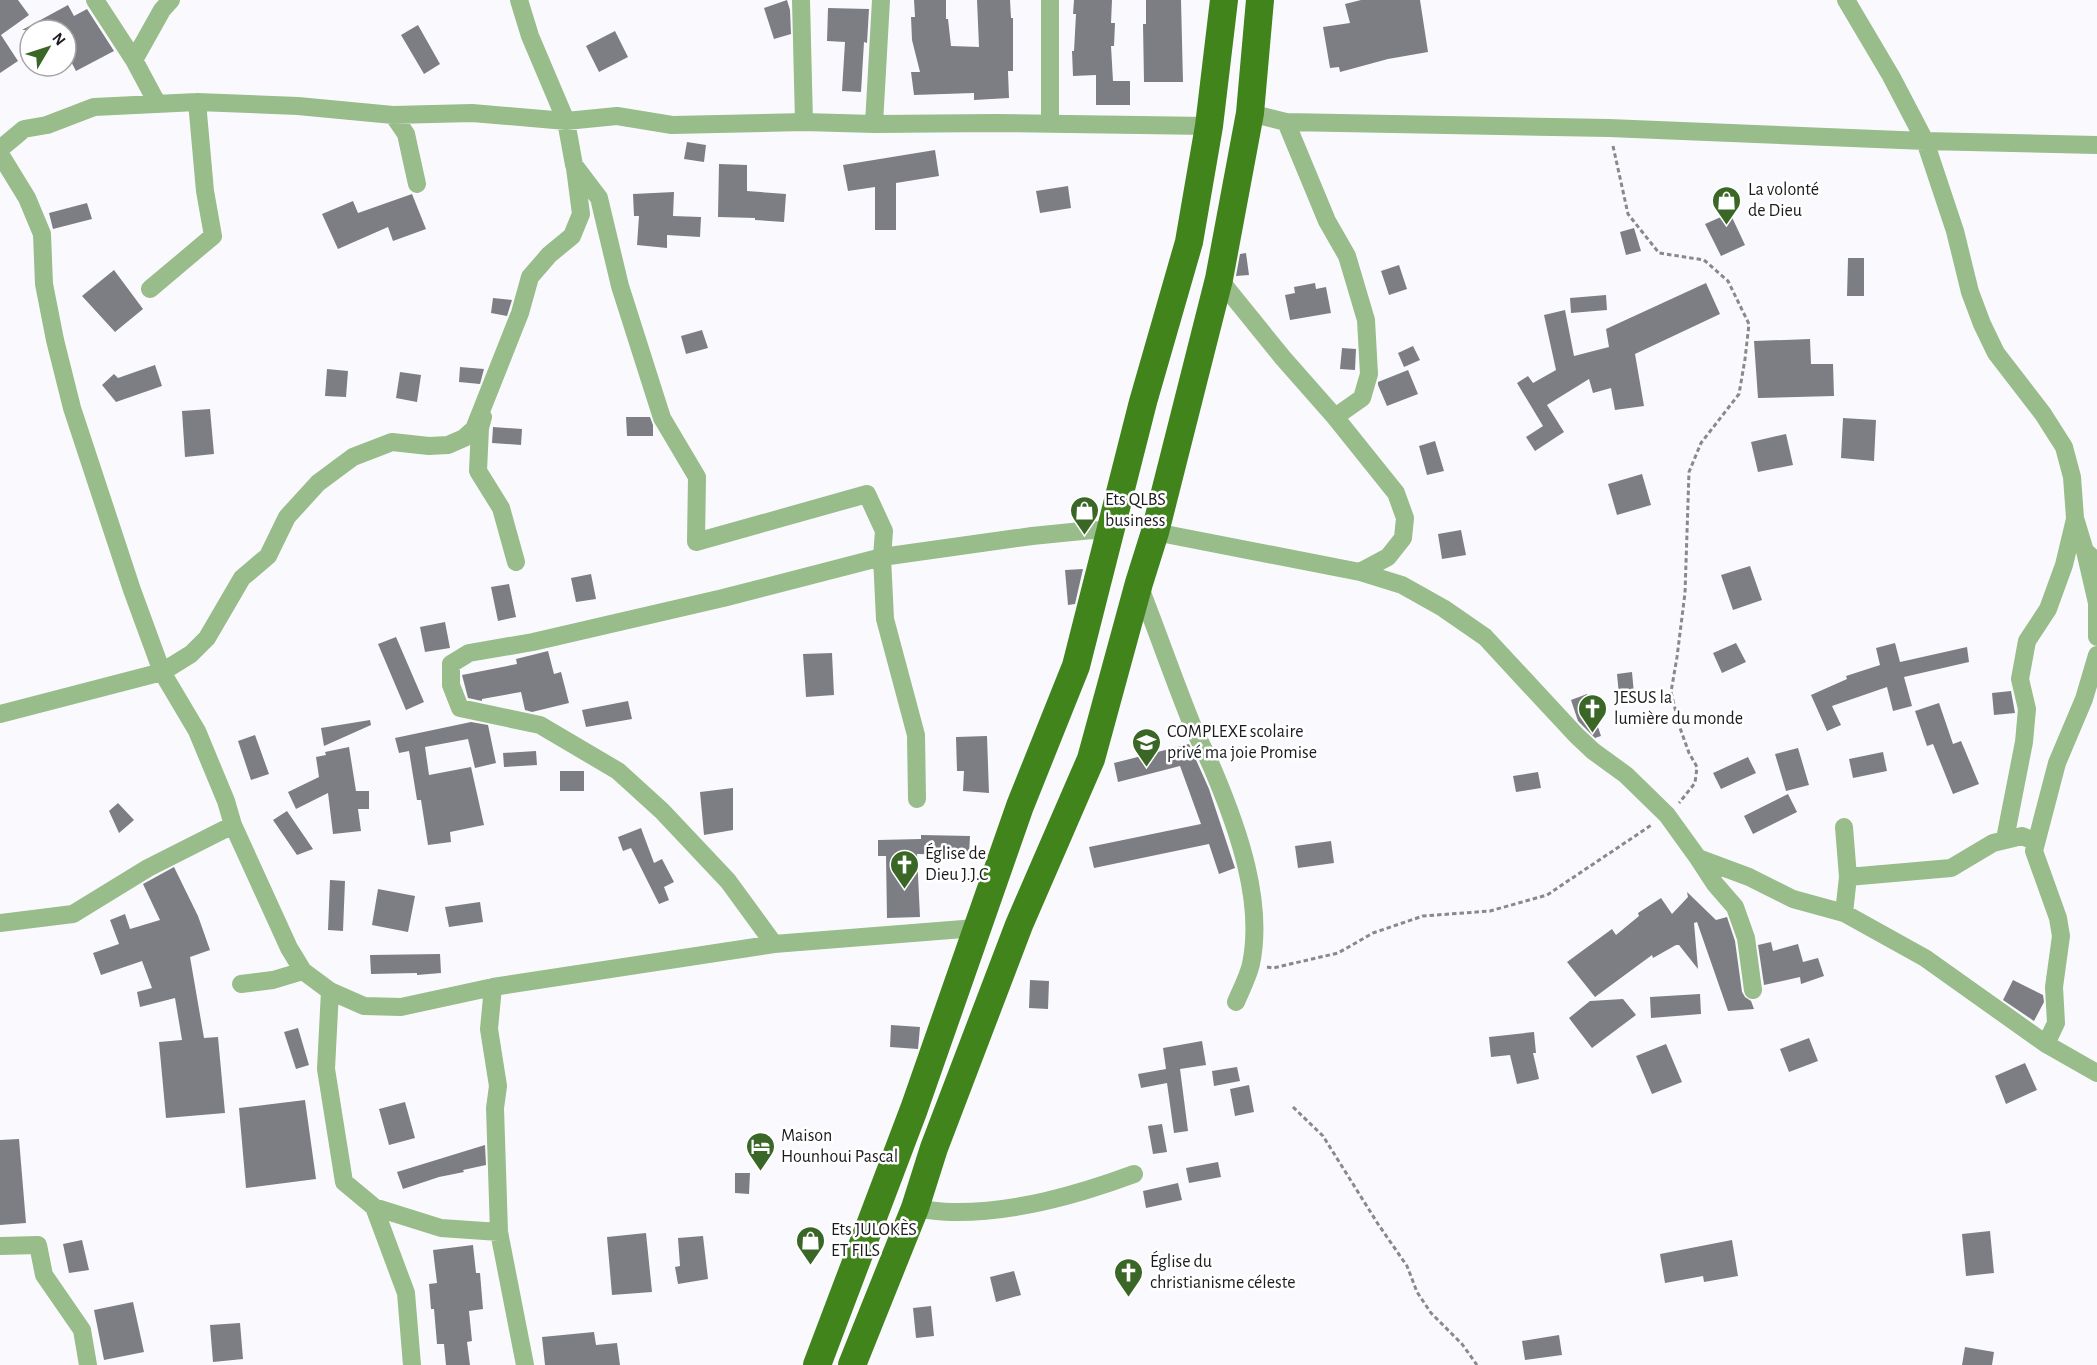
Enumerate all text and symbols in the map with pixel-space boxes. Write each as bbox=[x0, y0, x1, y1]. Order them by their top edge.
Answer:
north arrow bbox=[18, 18, 78, 78]
text: N bbox=[49, 30, 69, 49]
place label: La volonté de Dieu bbox=[1748, 181, 1819, 220]
shop icon: La volonté de Dieu bbox=[1711, 184, 1743, 226]
place label: Ets QLBS business bbox=[1105, 491, 1166, 530]
shop icon: Ets QLBS business bbox=[1068, 494, 1100, 536]
place label: JESUS la lumière du monde bbox=[1614, 689, 1743, 728]
church icon: JESUS la lumière du monde bbox=[1577, 692, 1609, 734]
place label: COMPLEXE scolaire privé ma joie Promise bbox=[1167, 723, 1317, 762]
school or university icon: COMPLEXE scolaire privé ma joie Promise bbox=[1130, 726, 1162, 768]
place label: Église de Dieu J.J.C bbox=[925, 842, 988, 884]
church icon: Église de Dieu J.J.C bbox=[888, 848, 920, 890]
place label: Maison Hounhoui Pascal bbox=[781, 1127, 898, 1166]
hotel icon: Maison Hounhoui Pascal bbox=[744, 1130, 776, 1172]
place label: Ets JULOKÈS ET FILS bbox=[831, 1218, 917, 1260]
shop icon: Ets JULOKÈS ET FILS bbox=[794, 1224, 826, 1266]
place label: Église du christianisme céleste bbox=[1150, 1250, 1296, 1292]
church icon: Église du christianisme céleste bbox=[1113, 1256, 1145, 1298]

